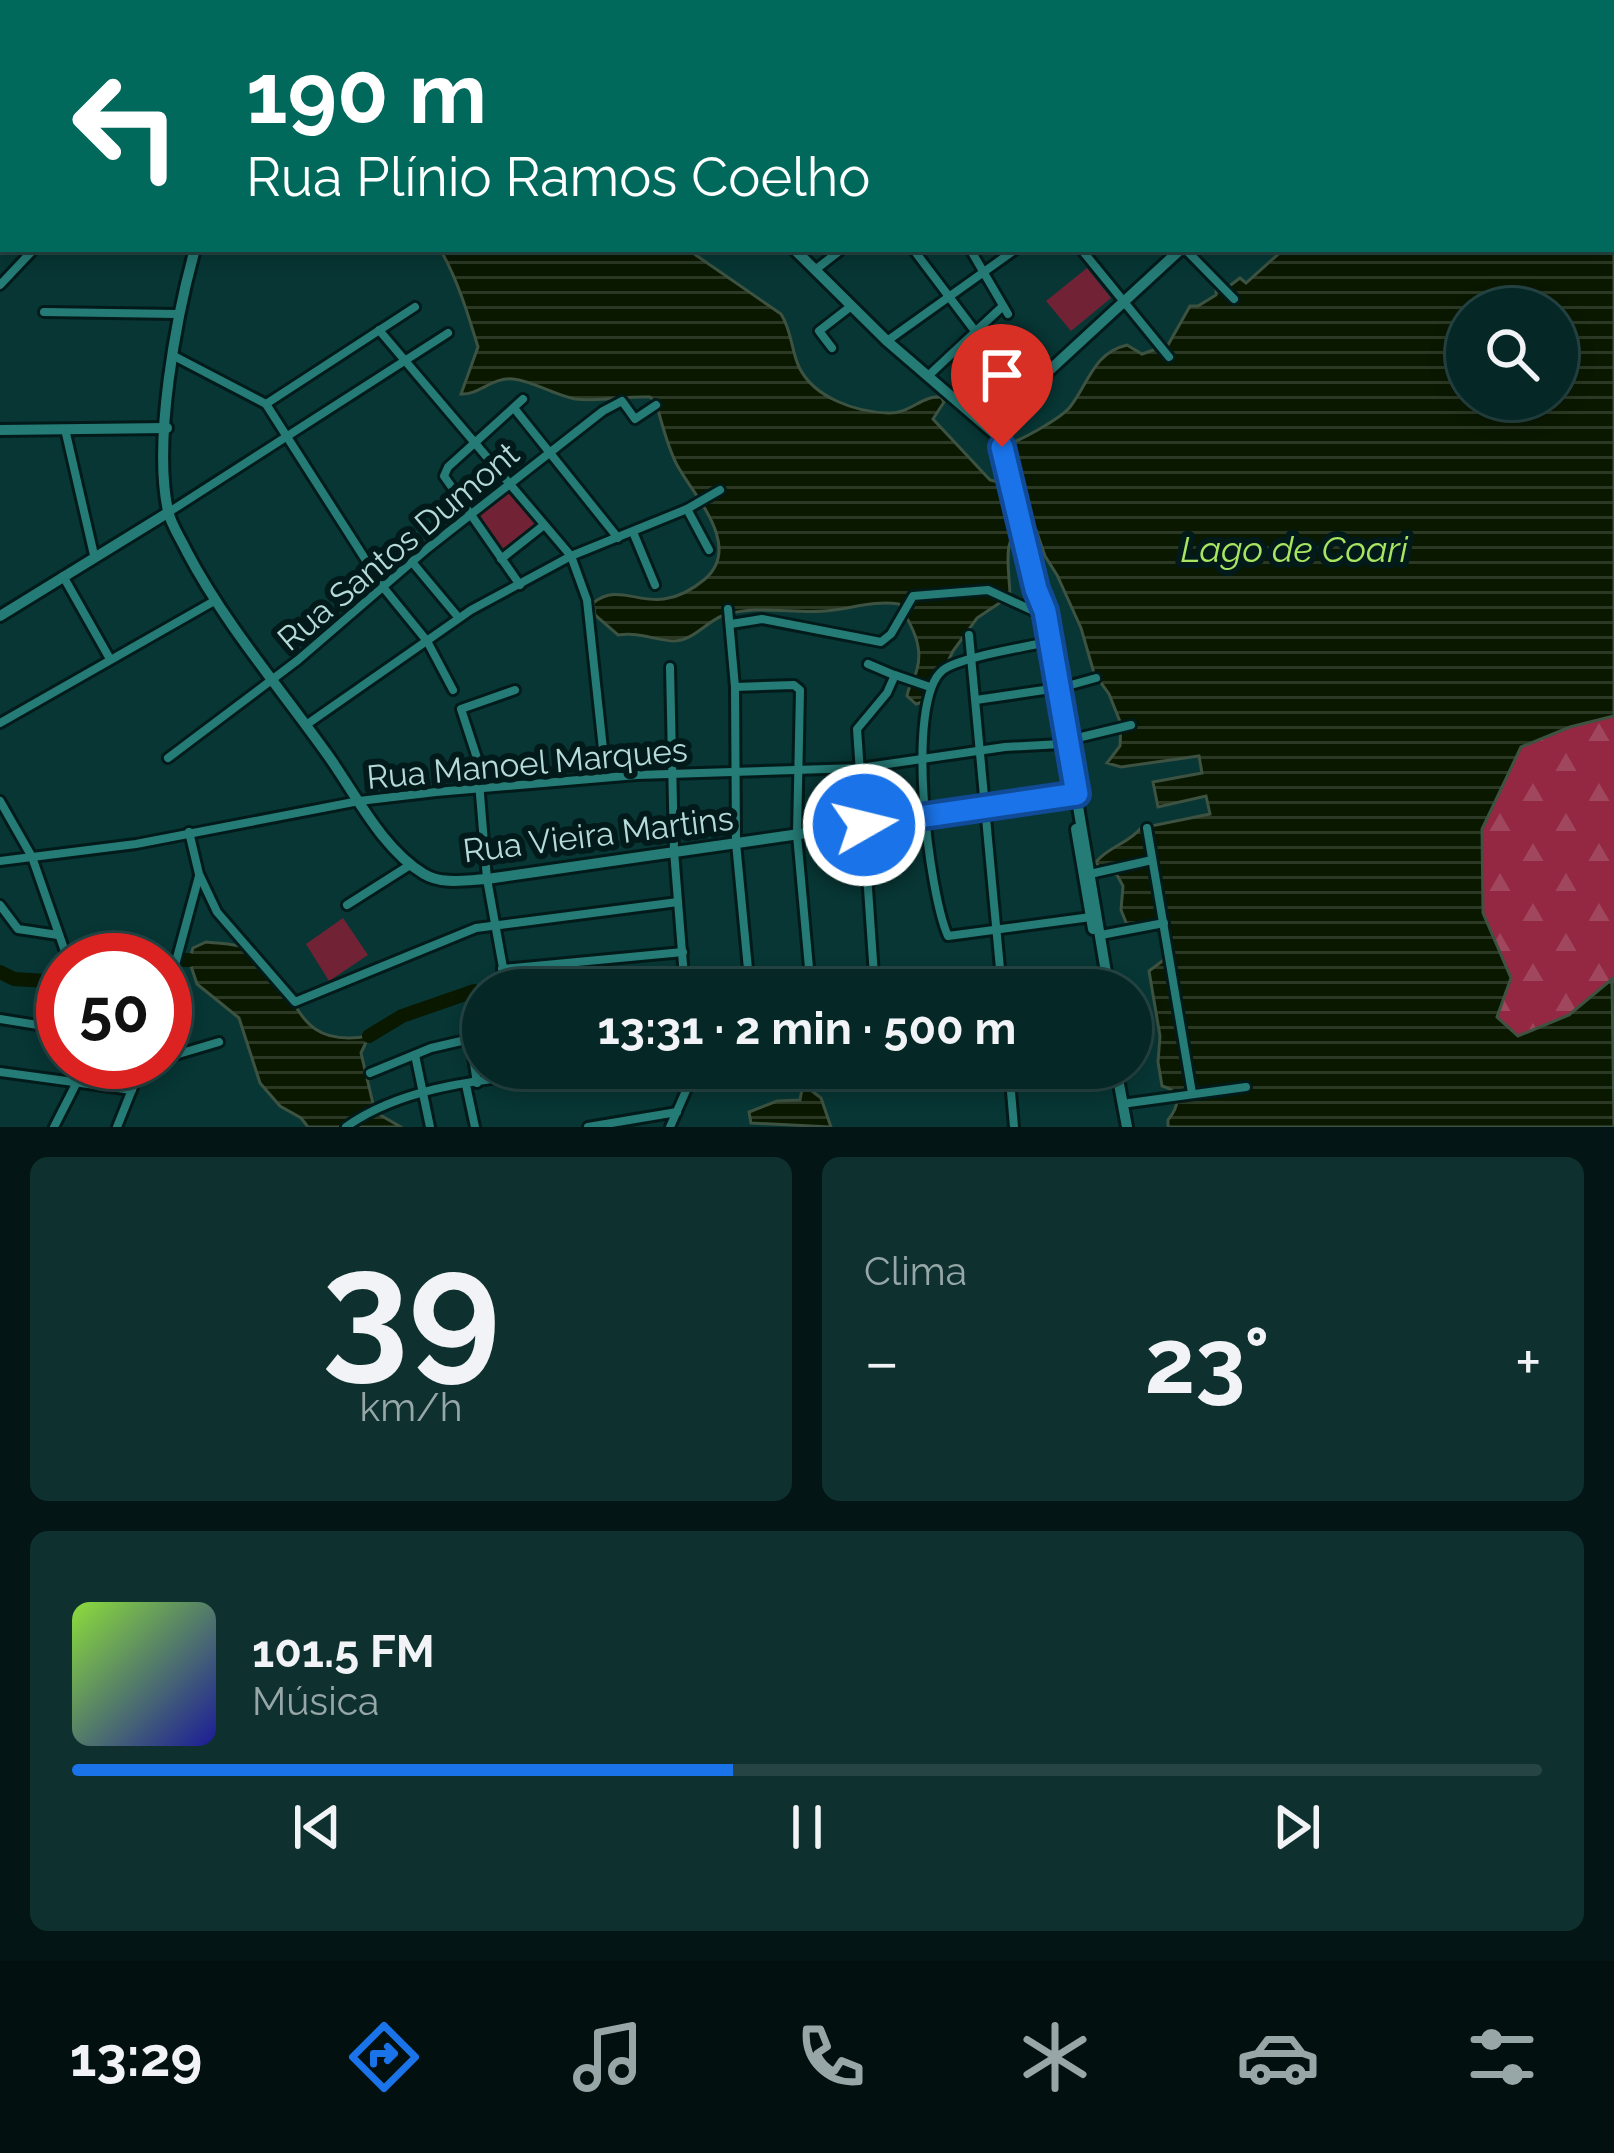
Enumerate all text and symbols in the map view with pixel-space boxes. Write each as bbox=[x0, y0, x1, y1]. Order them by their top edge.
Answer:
text: 190 m bbox=[246, 44, 487, 143]
icon: left bbox=[48, 48, 204, 204]
text: Rua Plínio Ramos Coelho bbox=[246, 145, 870, 209]
map controls bbox=[1446, 288, 1578, 420]
button: search bbox=[1446, 288, 1578, 420]
pin bbox=[951, 324, 1053, 447]
icon: arrive bbox=[969, 342, 1035, 408]
street label: Rua Santos Dumont bbox=[270, 434, 527, 659]
water label: Lago de Coari bbox=[1180, 528, 1409, 570]
street label: Rua Manoel Marques bbox=[365, 730, 689, 797]
position arrow bbox=[801, 762, 927, 888]
street label: Rua Vieira Martins bbox=[461, 799, 735, 870]
speed limit sign: 50 bbox=[36, 933, 192, 1089]
text: 13:31 · 2 min · 500 m bbox=[598, 1002, 1016, 1055]
text: 39 bbox=[322, 1214, 500, 1398]
text: Clima bbox=[864, 1248, 967, 1294]
text: 23° bbox=[1145, 1308, 1270, 1414]
text: − bbox=[864, 1323, 900, 1400]
text: + bbox=[1515, 1323, 1542, 1400]
text: km/h bbox=[360, 1384, 462, 1430]
text: 101.5 FM bbox=[252, 1625, 435, 1678]
text: Música bbox=[252, 1678, 379, 1724]
icon: previous bbox=[284, 1794, 350, 1860]
icon: pause bbox=[774, 1794, 840, 1860]
icon: next bbox=[1264, 1794, 1330, 1860]
icon: directions bbox=[342, 2015, 426, 2099]
icon: music bbox=[566, 2015, 650, 2099]
icon: phone bbox=[789, 2015, 873, 2099]
icon: climate bbox=[1013, 2015, 1097, 2099]
icon: car bbox=[1236, 2015, 1320, 2099]
icon: filters bbox=[1460, 2015, 1544, 2099]
text: 13:29 bbox=[70, 2025, 202, 2089]

